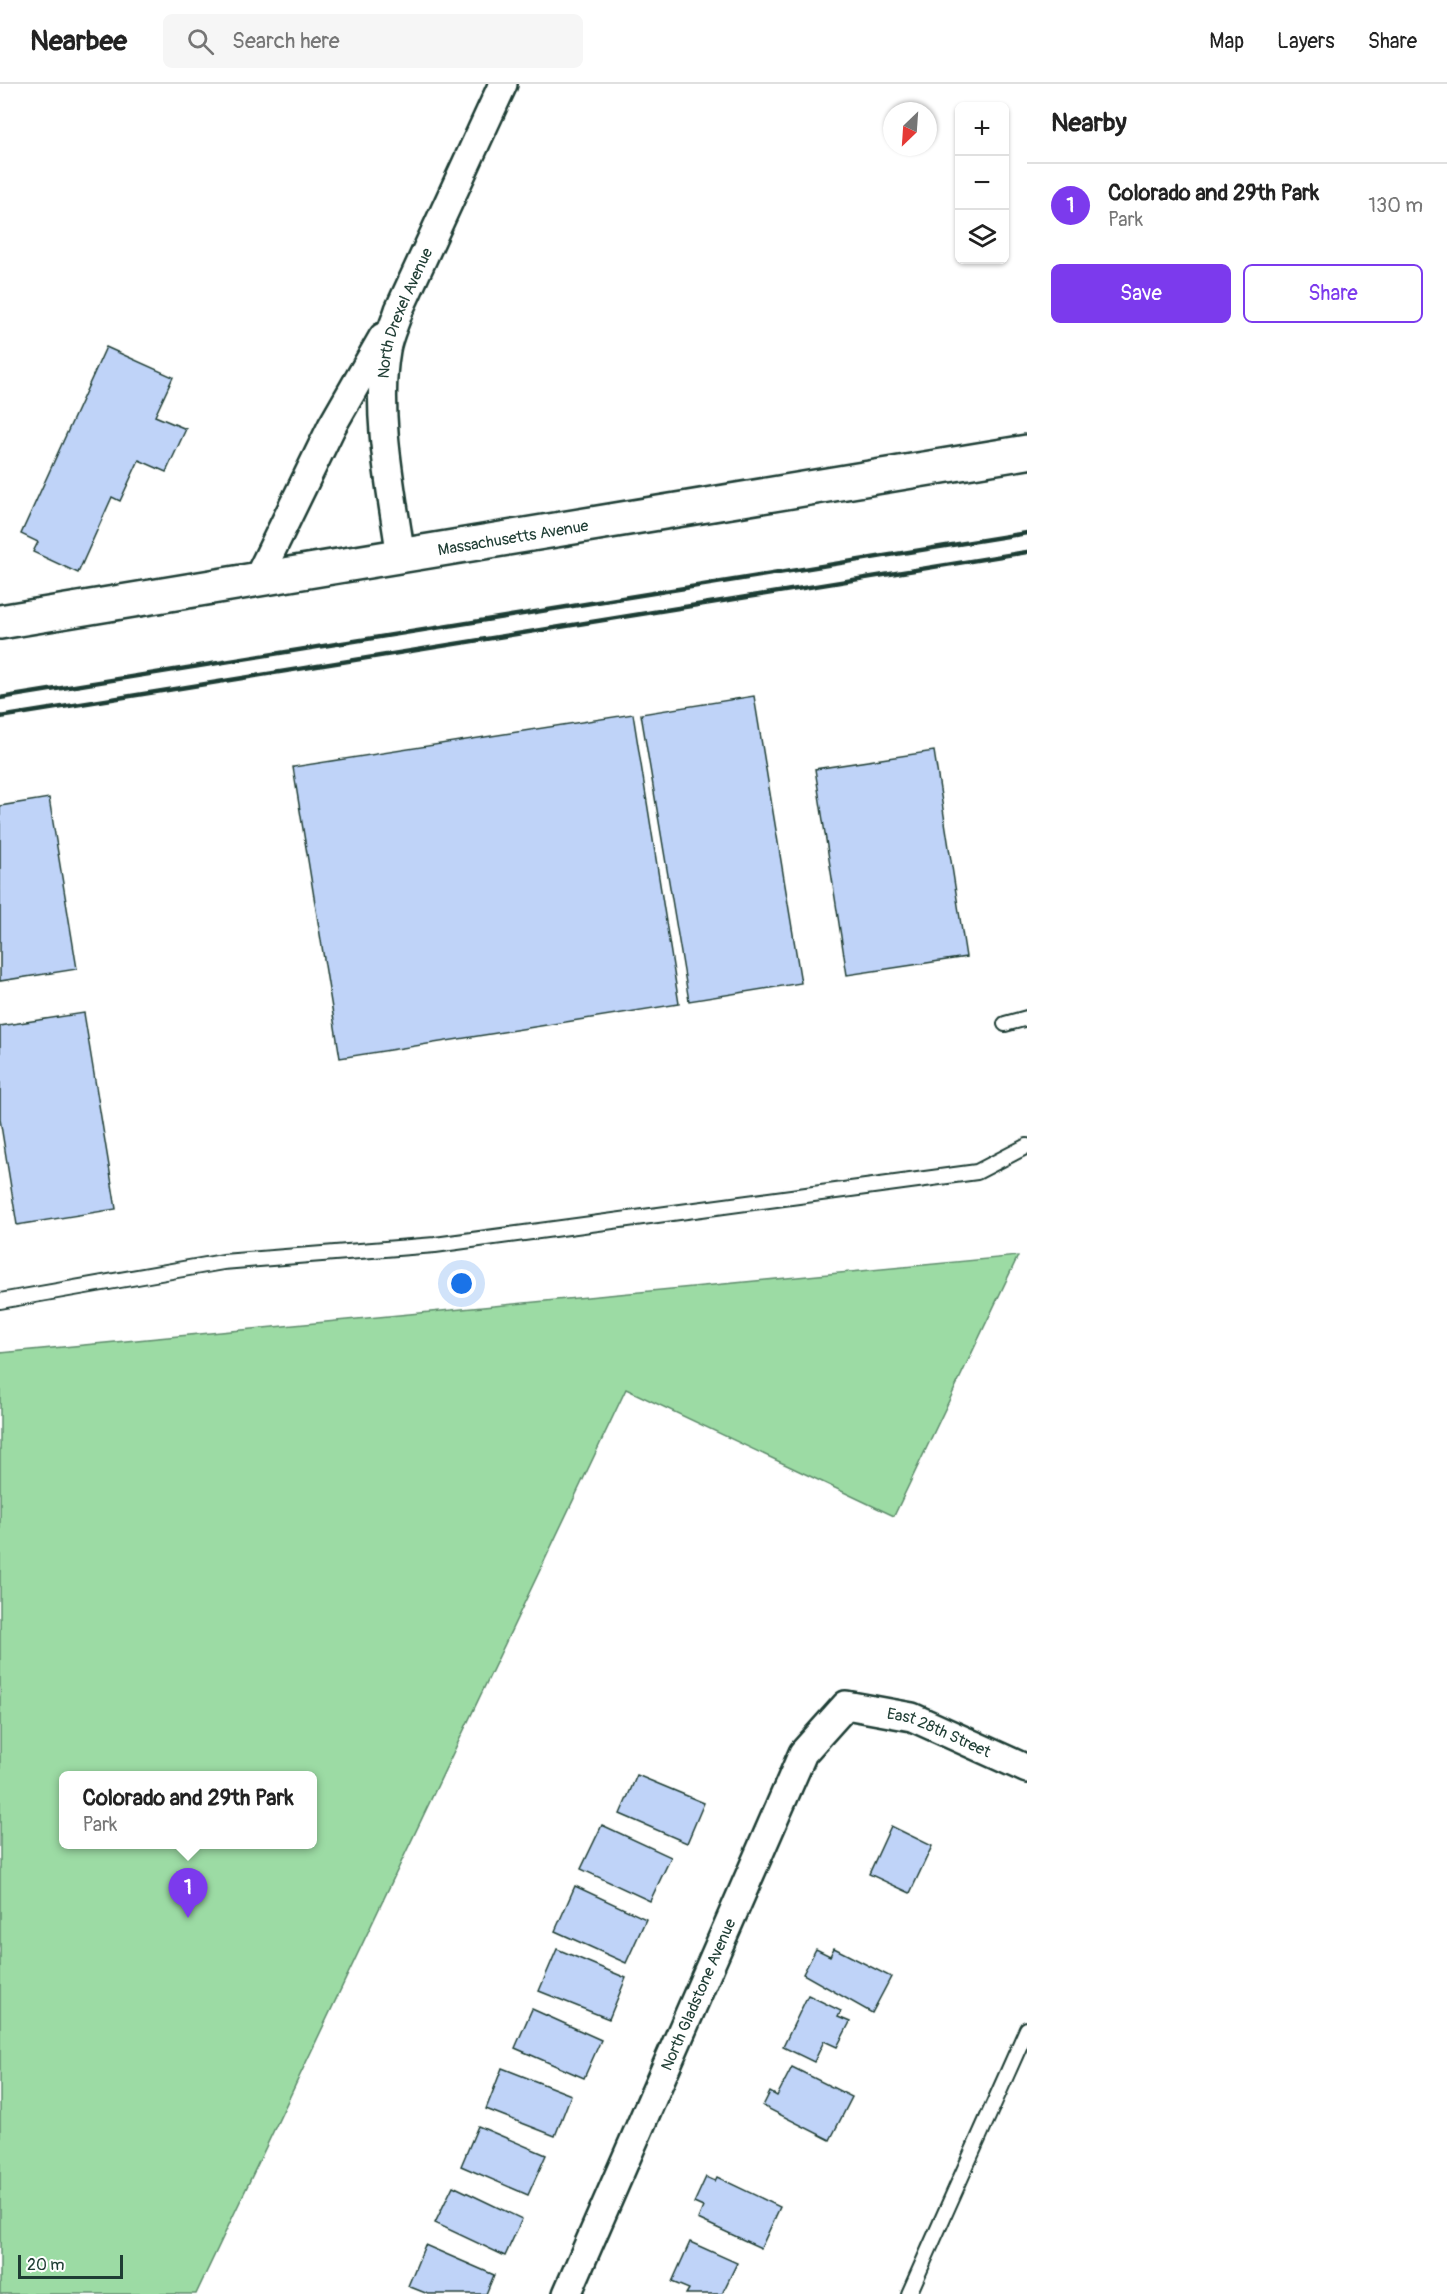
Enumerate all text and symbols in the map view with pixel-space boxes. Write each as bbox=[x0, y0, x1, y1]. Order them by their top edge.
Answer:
search box bbox=[163, 14, 583, 68]
text: Nearbee bbox=[30, 24, 127, 59]
icon: search bbox=[184, 25, 217, 58]
text: Search here bbox=[232, 27, 340, 55]
text: Map bbox=[1209, 28, 1244, 55]
text: Layers bbox=[1277, 28, 1335, 55]
text: Share bbox=[1368, 28, 1417, 55]
north arrow bbox=[883, 102, 937, 156]
map controls bbox=[955, 102, 1009, 264]
button: + bbox=[955, 102, 1009, 156]
text: Nearby bbox=[1051, 107, 1127, 139]
button: − bbox=[955, 156, 1009, 210]
text: Colorado and 29th Park bbox=[1108, 179, 1319, 207]
text: 1 bbox=[1067, 193, 1074, 218]
text: 130 m bbox=[1368, 193, 1423, 218]
text: Park bbox=[1108, 207, 1143, 232]
button: layers bbox=[955, 210, 1009, 264]
street label: North Drexel Avenue bbox=[374, 245, 437, 379]
button: Save bbox=[1051, 264, 1231, 323]
button: Share bbox=[1243, 264, 1423, 323]
street label: Massachusetts Avenue bbox=[436, 516, 590, 560]
your location bbox=[447, 1269, 476, 1298]
street label: East 28th Street bbox=[885, 1704, 994, 1763]
popup bbox=[59, 1771, 317, 1849]
text: Colorado and 29th Park bbox=[82, 1784, 294, 1812]
text: Park bbox=[82, 1812, 117, 1837]
pin: 1 bbox=[168, 1868, 207, 1918]
street label: North Gladstone Avenue bbox=[657, 1915, 741, 2074]
scale bar bbox=[18, 2252, 123, 2280]
text: 20 m bbox=[27, 2255, 65, 2275]

